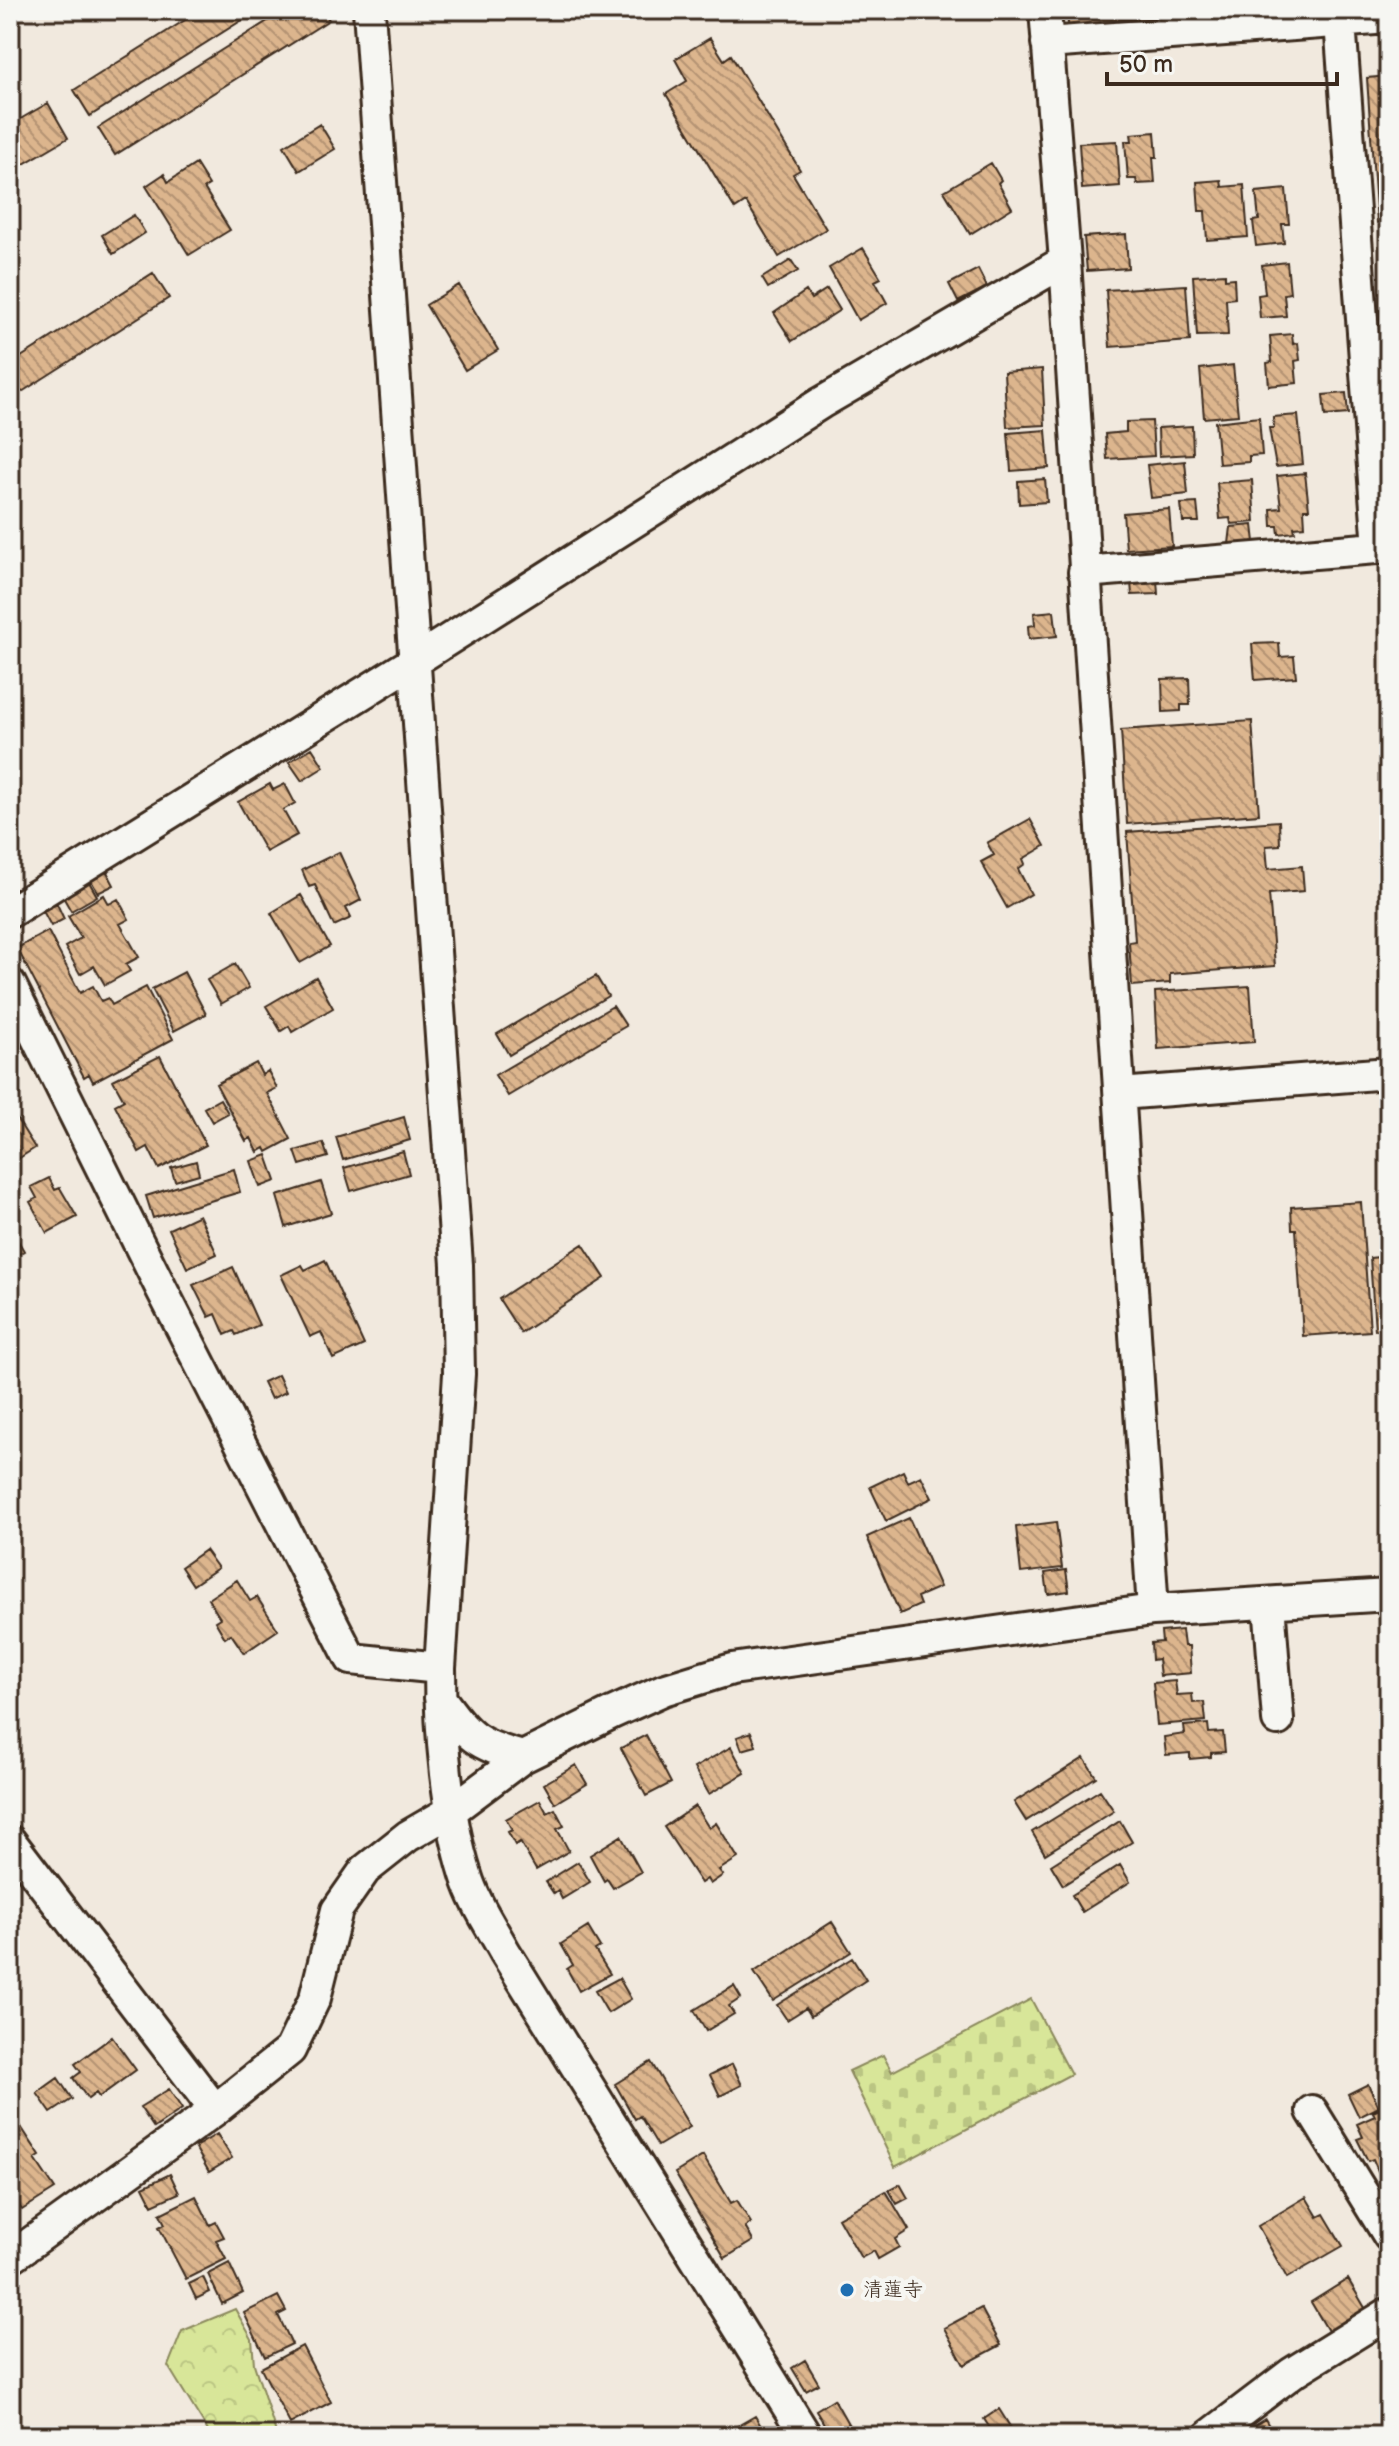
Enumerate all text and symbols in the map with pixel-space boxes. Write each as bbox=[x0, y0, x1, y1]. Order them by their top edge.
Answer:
scale bar bbox=[1107, 36, 1337, 86]
text: 50 m bbox=[1119, 50, 1173, 79]
place label: 清蓮寺 bbox=[863, 2278, 923, 2302]
marker: 清蓮寺 bbox=[838, 2281, 856, 2299]

